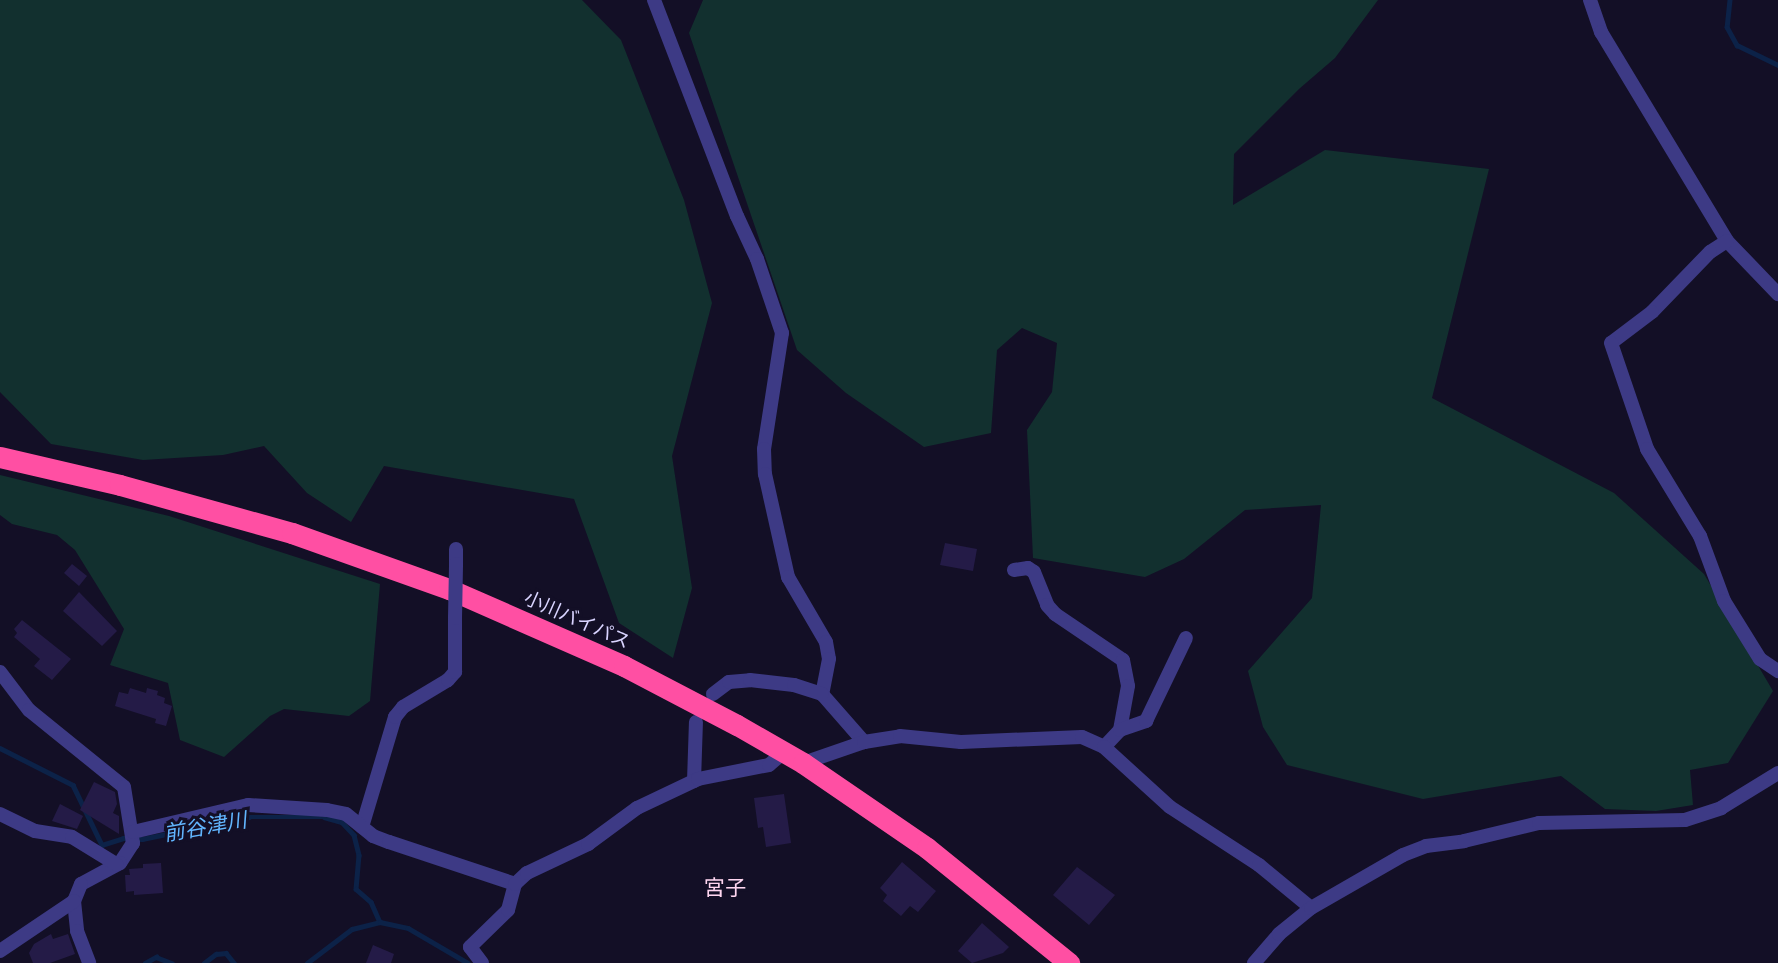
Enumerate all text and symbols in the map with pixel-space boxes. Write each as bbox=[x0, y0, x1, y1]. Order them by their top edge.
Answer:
street label: 小川バイパス bbox=[520, 586, 634, 654]
water label: 前谷津川 bbox=[161, 806, 249, 846]
district label: 宮子 bbox=[704, 874, 746, 900]

